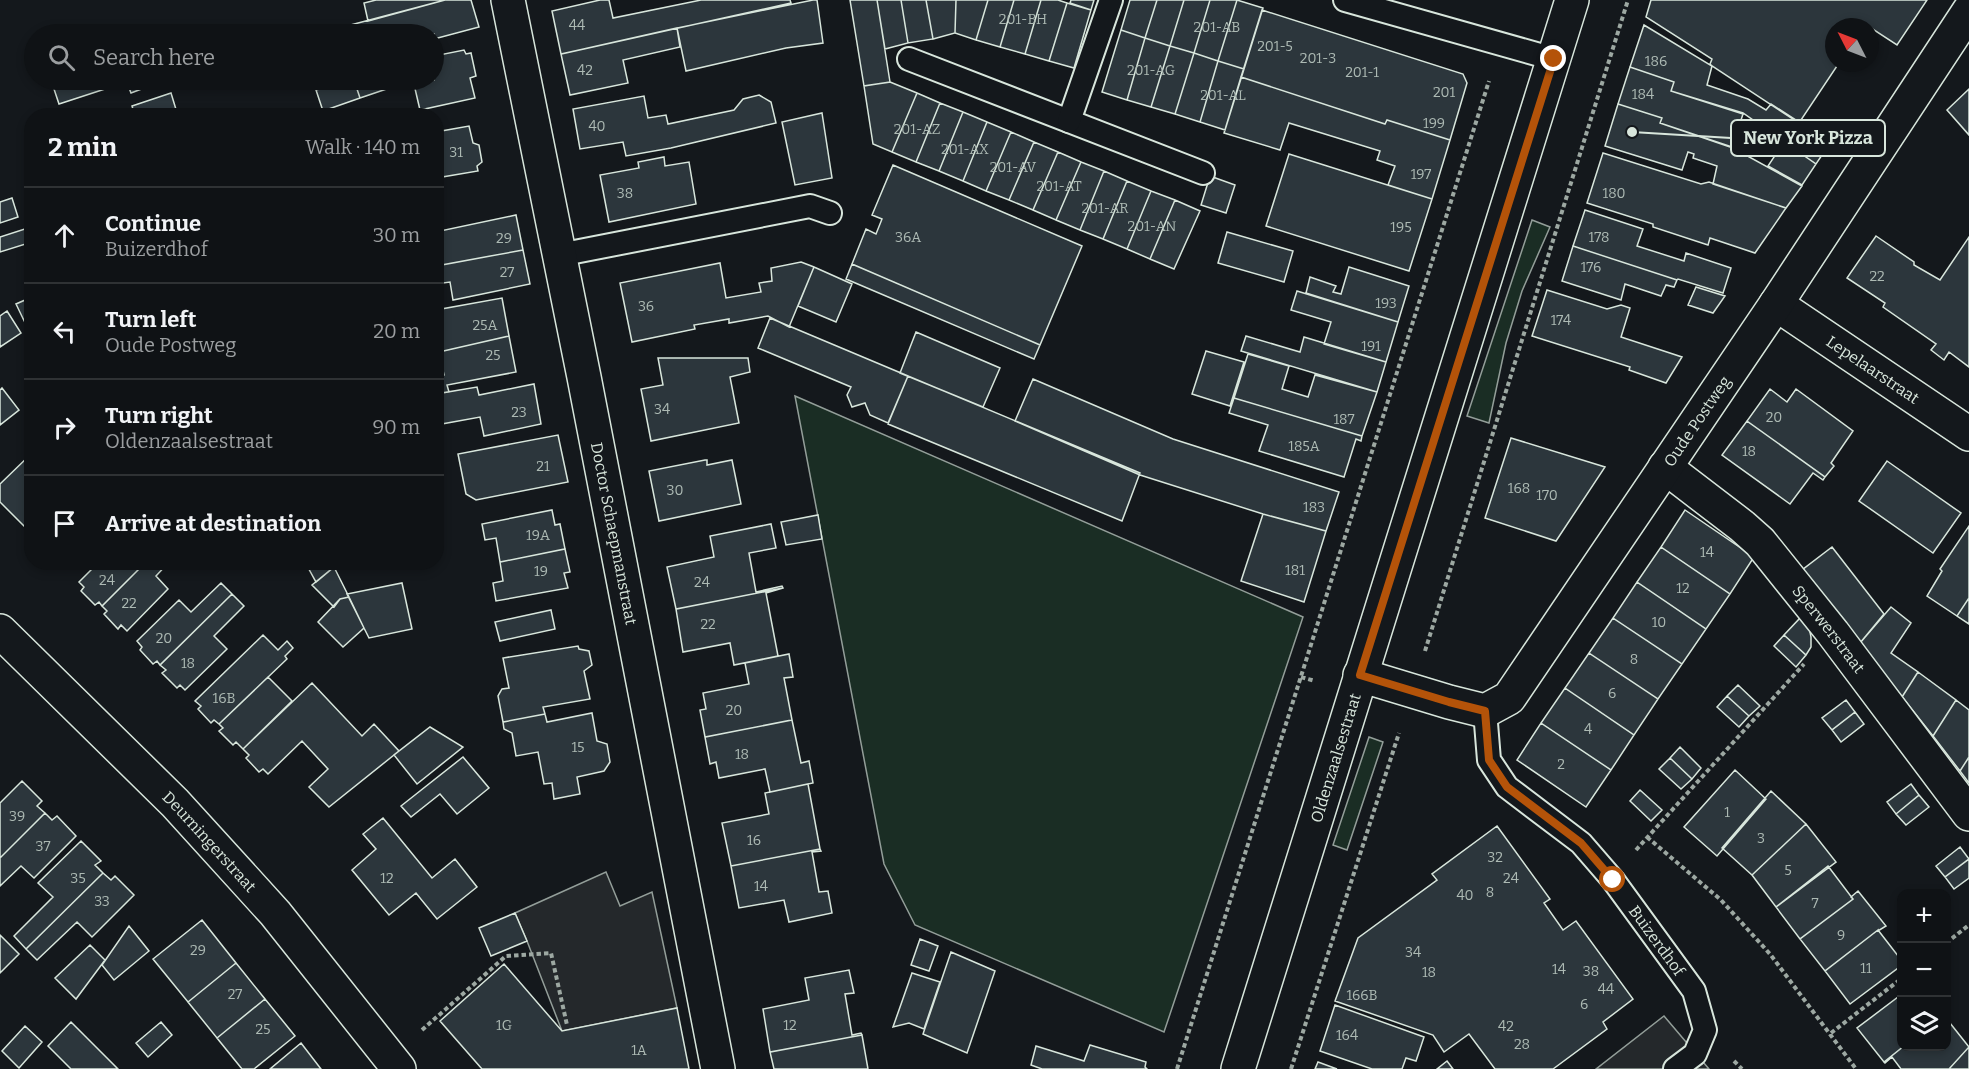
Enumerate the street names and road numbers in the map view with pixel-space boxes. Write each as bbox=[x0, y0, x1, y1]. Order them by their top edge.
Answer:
street label: Lepelaarstraat bbox=[1823, 331, 1923, 407]
street label: Oude Postweg bbox=[1659, 372, 1734, 470]
street label: Doctor Schaepmanstraat bbox=[587, 441, 641, 627]
street label: Sperwerstraat bbox=[1789, 581, 1869, 677]
street label: Oldenzaalsestraat bbox=[1306, 691, 1364, 825]
street label: Deurningerstraat bbox=[159, 787, 261, 896]
street label: Buizerdhof bbox=[1625, 902, 1690, 980]

